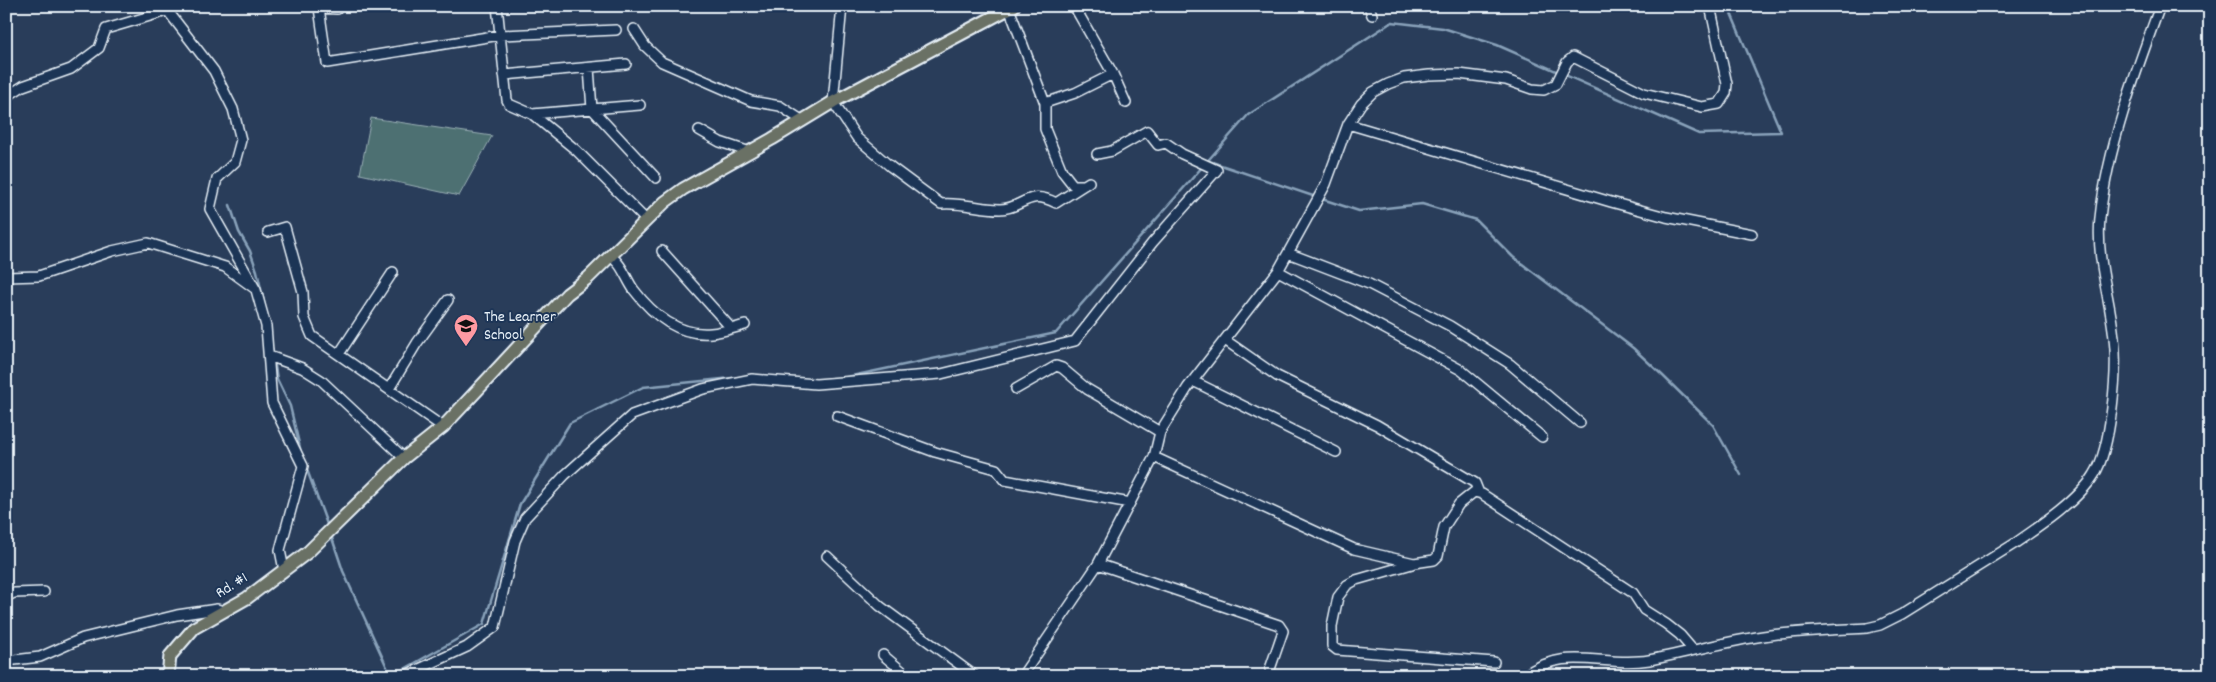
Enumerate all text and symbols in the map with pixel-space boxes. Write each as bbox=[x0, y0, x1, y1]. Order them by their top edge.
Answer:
place label: The Learner School bbox=[484, 306, 556, 347]
school or university icon: The Learner School bbox=[453, 313, 479, 347]
street label: Rd. #1 bbox=[211, 567, 253, 605]

